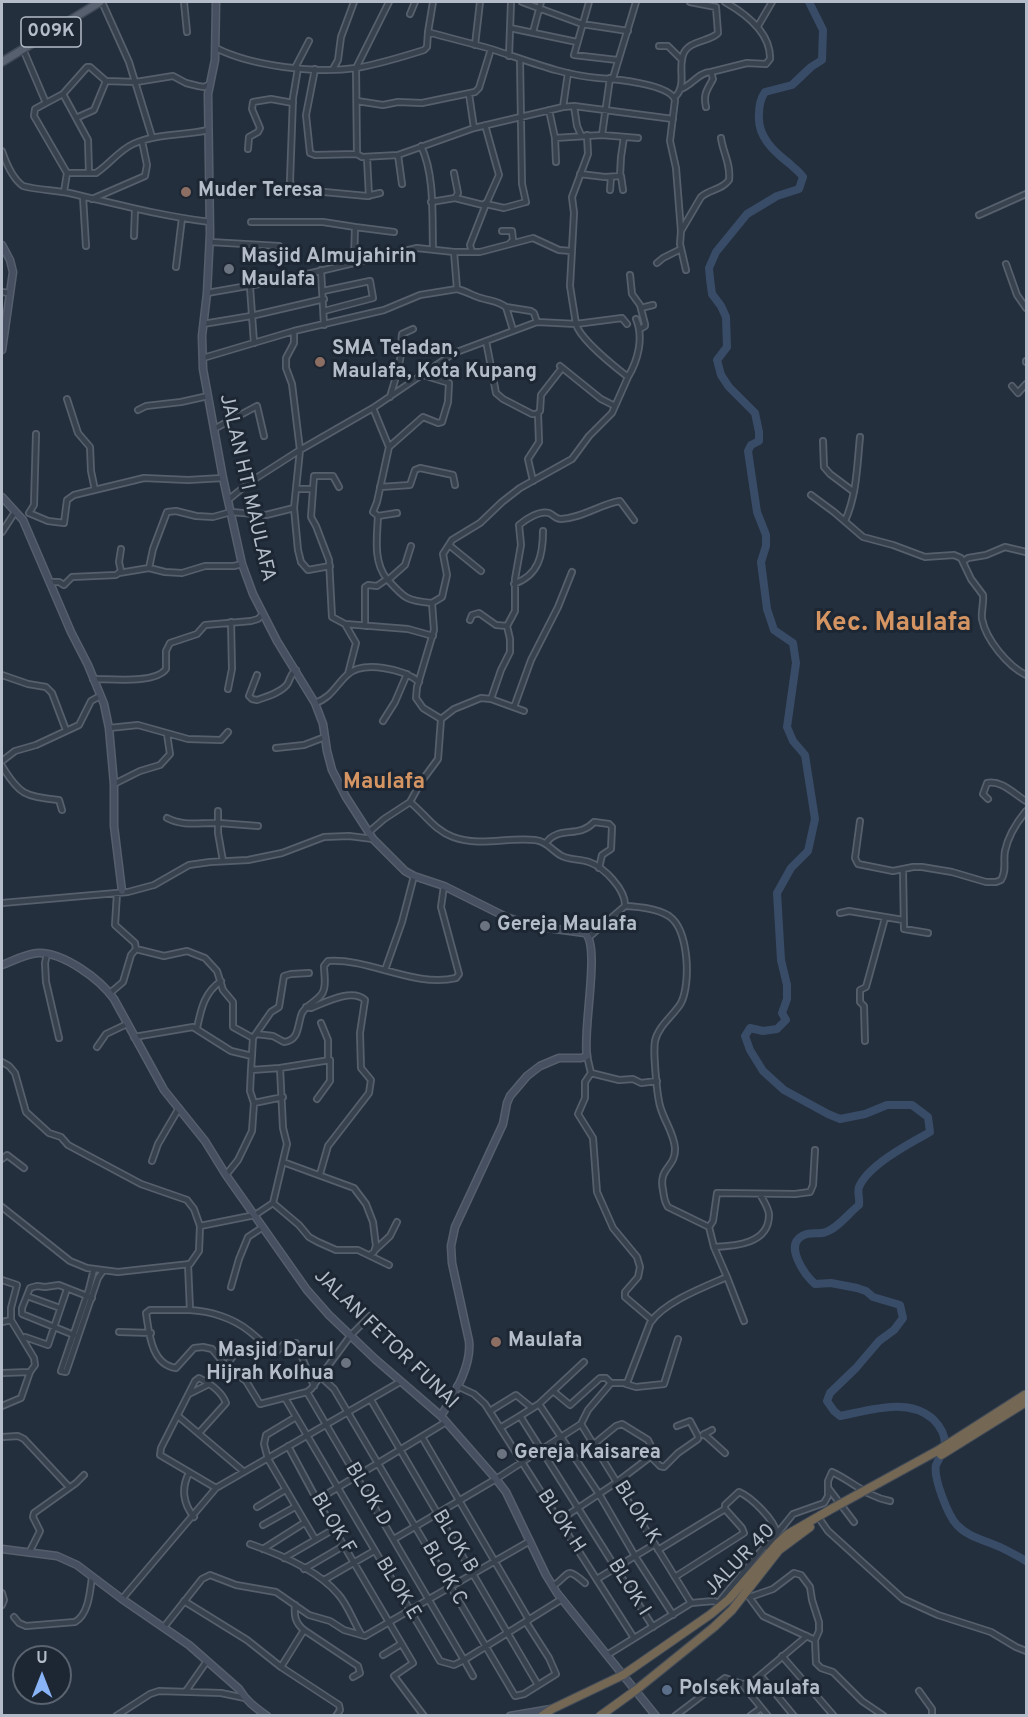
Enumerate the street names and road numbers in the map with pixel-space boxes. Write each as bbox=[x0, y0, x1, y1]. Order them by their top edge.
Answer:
road number: 009K bbox=[21, 17, 81, 47]
street label: JALAN HTI MAULAFA bbox=[213, 392, 279, 584]
street label: JALAN FETOR FUNAI bbox=[308, 1265, 462, 1415]
street label: BLOK D bbox=[339, 1459, 395, 1531]
street label: BLOK K bbox=[607, 1477, 665, 1549]
street label: BLOK H bbox=[531, 1486, 589, 1558]
street label: BLOK F bbox=[304, 1489, 360, 1559]
street label: BLOK B bbox=[426, 1506, 482, 1578]
street label: JALUR 40 bbox=[701, 1520, 781, 1602]
street label: BLOK C bbox=[415, 1538, 471, 1610]
street label: BLOK E bbox=[369, 1553, 425, 1625]
street label: BLOK I bbox=[601, 1555, 655, 1621]

